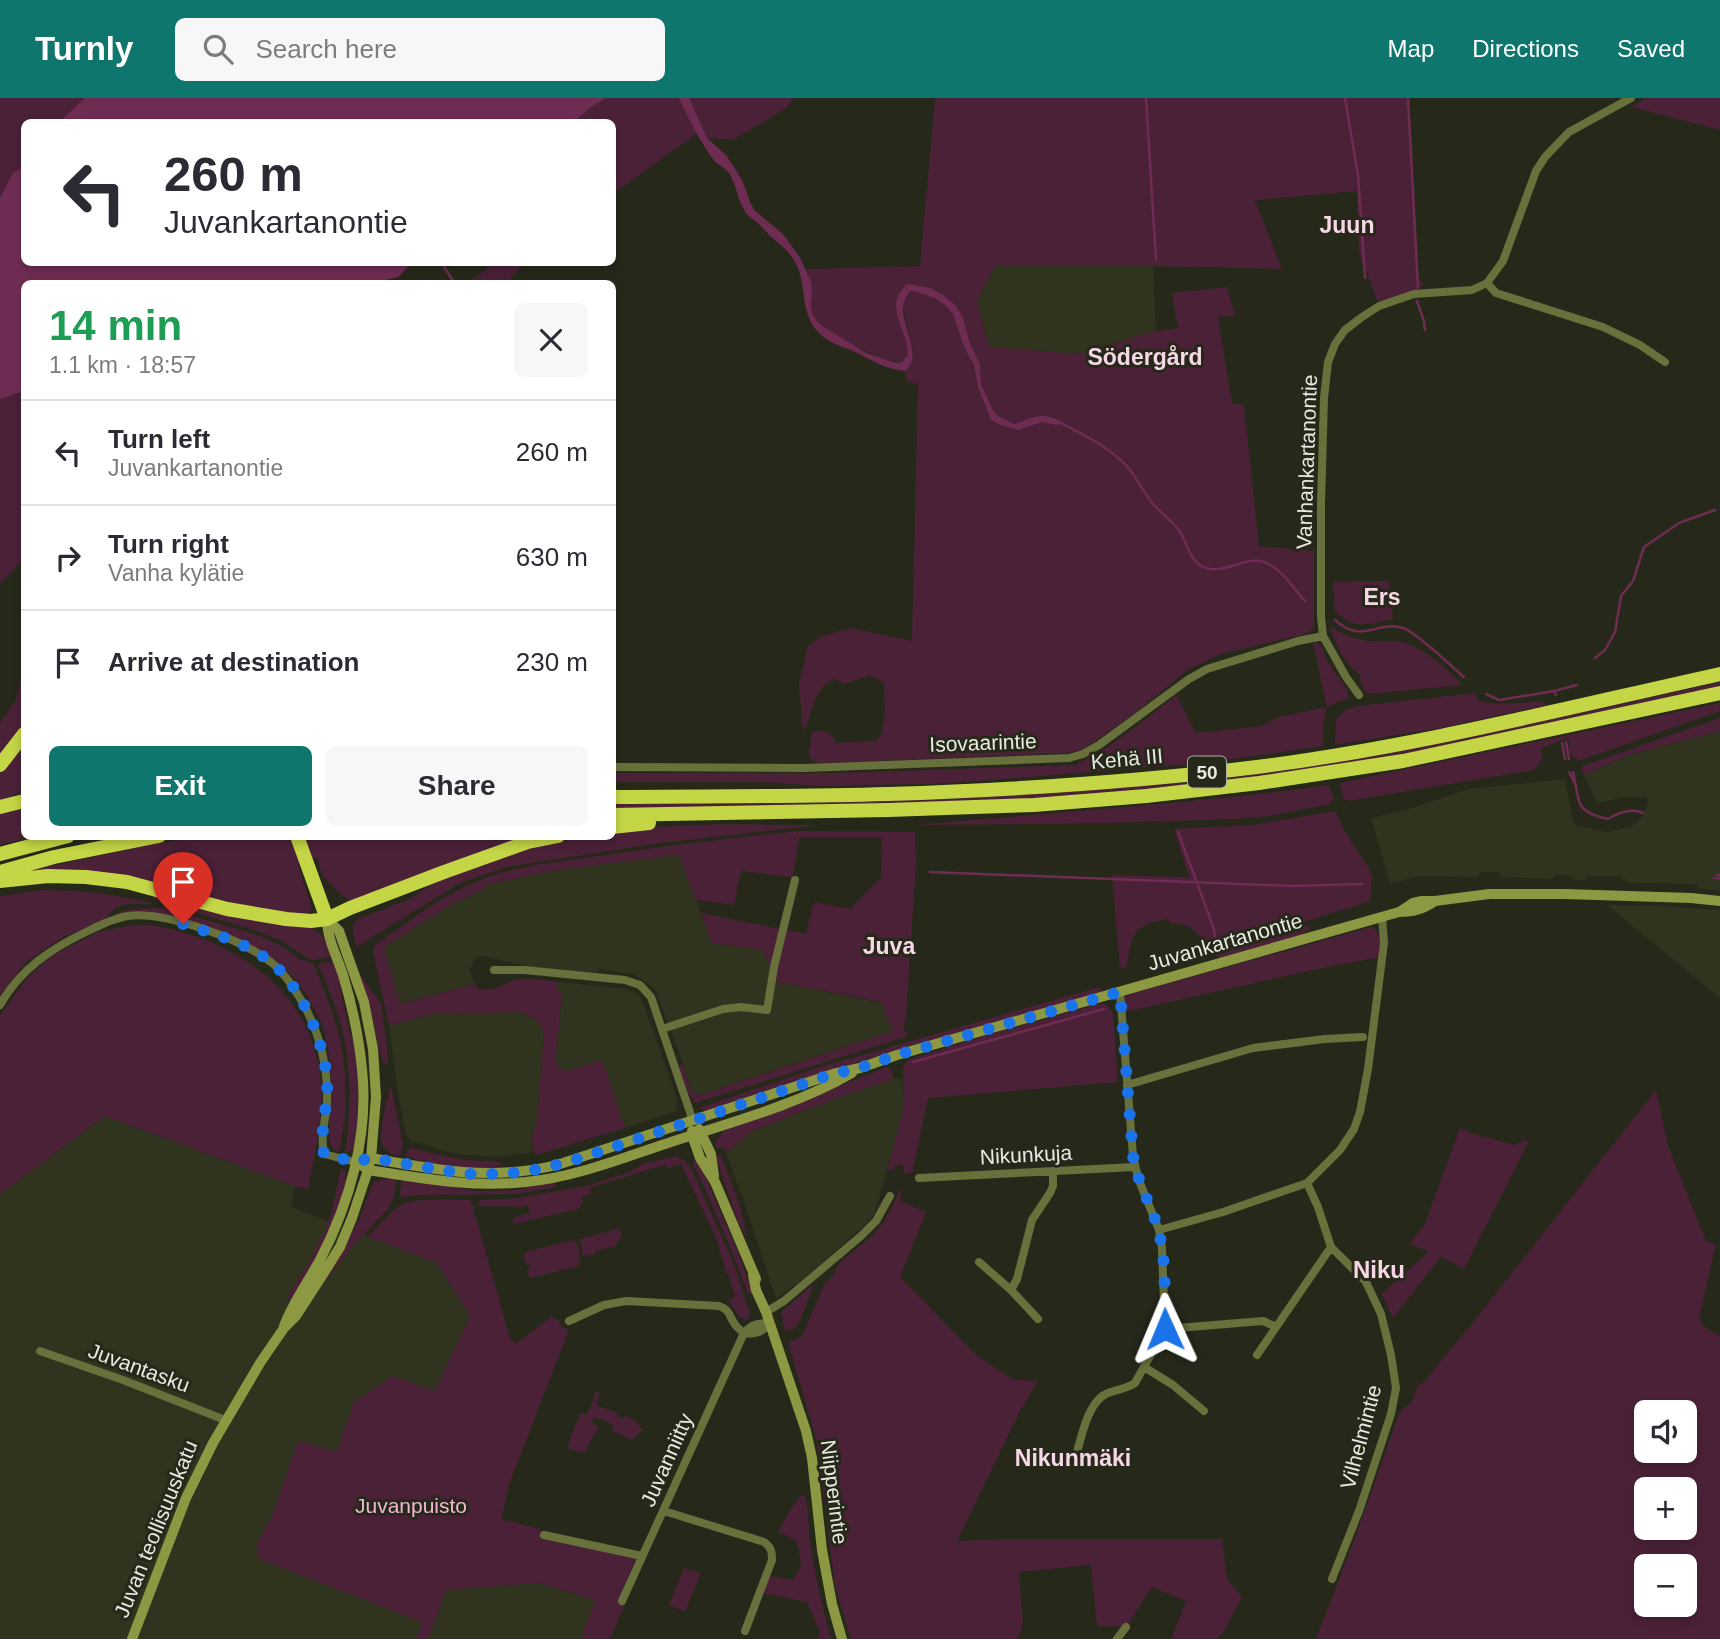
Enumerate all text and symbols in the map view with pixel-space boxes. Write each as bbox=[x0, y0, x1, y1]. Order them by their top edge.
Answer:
search box bbox=[175, 18, 665, 81]
text: Turnly bbox=[35, 30, 133, 67]
icon: search bbox=[199, 30, 237, 68]
text: Search here bbox=[255, 34, 397, 64]
text: Map bbox=[1388, 35, 1434, 62]
text: Directions bbox=[1472, 35, 1579, 62]
text: Saved bbox=[1617, 35, 1685, 62]
icon: left bbox=[49, 147, 140, 238]
text: 260 m bbox=[164, 147, 303, 201]
text: Juvankartanontie bbox=[164, 204, 408, 240]
district label: Juun bbox=[1320, 212, 1374, 238]
text: 14 min bbox=[49, 302, 182, 349]
button: close bbox=[514, 303, 588, 377]
district label: Södergård bbox=[1087, 344, 1203, 370]
text: 1.1 km · 18:57 bbox=[49, 352, 196, 378]
street label: Vanhankartanontie bbox=[1292, 374, 1321, 550]
text: Turn left bbox=[108, 424, 210, 454]
icon: left bbox=[49, 434, 87, 472]
text: 260 m bbox=[516, 437, 588, 467]
text: Juvankartanontie bbox=[108, 455, 283, 481]
text: Turn right bbox=[108, 529, 229, 559]
icon: right bbox=[49, 539, 87, 577]
text: 630 m bbox=[516, 542, 588, 572]
text: Vanha kylätie bbox=[108, 560, 244, 586]
district label: Ers bbox=[1363, 584, 1401, 610]
icon: arrive bbox=[49, 644, 87, 682]
text: Arrive at destination bbox=[108, 647, 359, 677]
text: 230 m bbox=[516, 647, 588, 677]
street label: Isovaarintie bbox=[929, 729, 1037, 756]
street label: Kehä III bbox=[1090, 744, 1164, 773]
button: Exit bbox=[49, 746, 312, 826]
button: Share bbox=[326, 746, 588, 826]
road number: 50 bbox=[1188, 757, 1226, 788]
pin bbox=[153, 852, 213, 924]
icon: arrive bbox=[164, 863, 202, 901]
street label: Juvankartanontie bbox=[1145, 908, 1305, 975]
district label: Juva bbox=[863, 933, 915, 959]
street label: Nikunkuja bbox=[979, 1141, 1073, 1168]
district label: Niku bbox=[1353, 1256, 1405, 1283]
position arrow bbox=[1128, 1292, 1202, 1366]
street label: Juvantasku bbox=[85, 1339, 193, 1397]
street label: Vilhelmintie bbox=[1336, 1382, 1385, 1492]
map controls bbox=[1634, 1400, 1697, 1617]
button: sound bbox=[1634, 1400, 1697, 1463]
street label: Juvanniitty bbox=[636, 1409, 697, 1510]
street label: Juvan teollisuuskatu bbox=[109, 1437, 202, 1621]
street label: Niipperintie bbox=[817, 1438, 852, 1545]
district label: Nikunmäki bbox=[1015, 1445, 1131, 1471]
button: + bbox=[1634, 1477, 1697, 1540]
park label: Juvanpuisto bbox=[355, 1494, 467, 1517]
button: − bbox=[1634, 1554, 1697, 1617]

